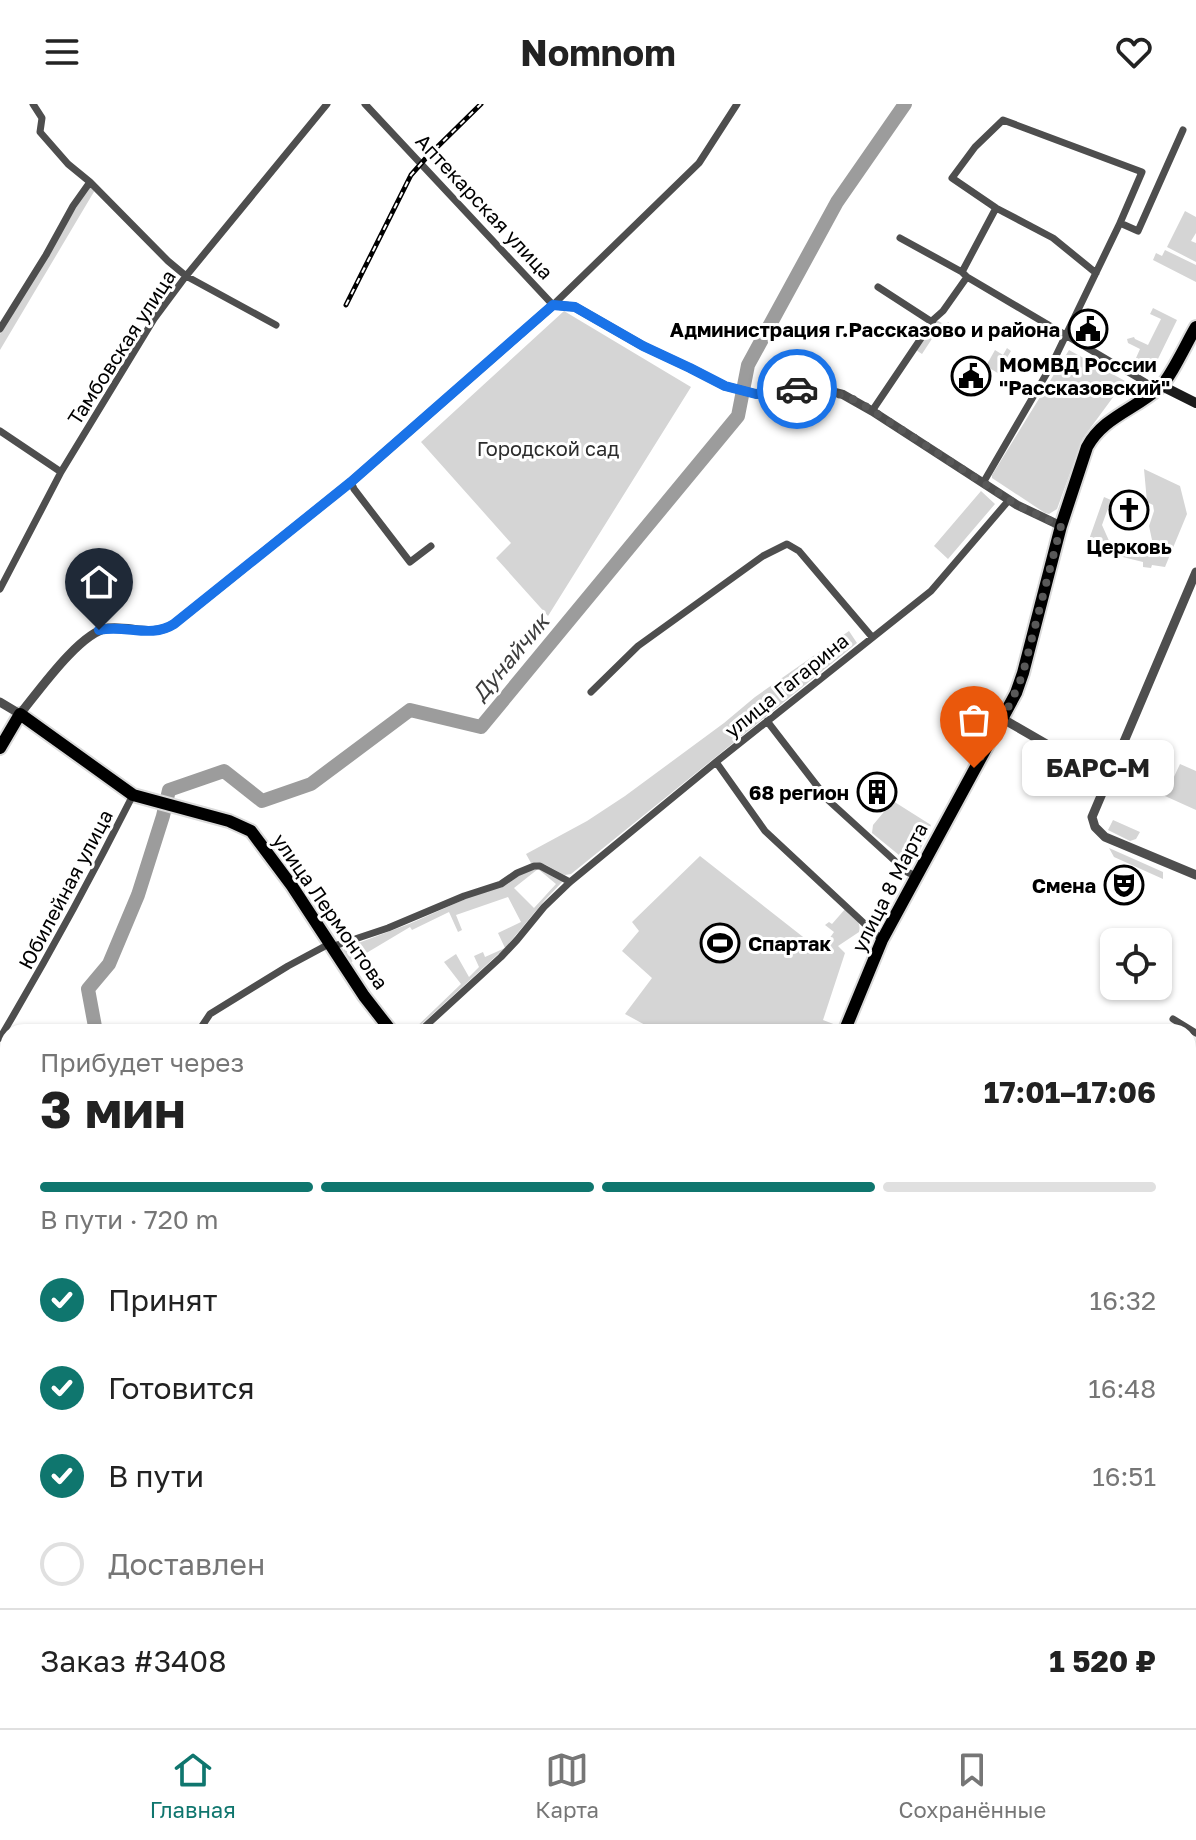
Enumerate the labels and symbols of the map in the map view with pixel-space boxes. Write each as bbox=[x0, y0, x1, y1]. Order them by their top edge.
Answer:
street label: Аптекарская улица bbox=[411, 128, 559, 284]
street label: Тамбовская улица bbox=[62, 265, 180, 429]
public building icon: Администрация г.Рассказово и района bbox=[1067, 308, 1109, 350]
place label: Администрация г.Рассказово и района bbox=[670, 317, 1060, 341]
courier bbox=[757, 349, 837, 429]
place label: МОМВД России "Рассказовский" bbox=[999, 352, 1170, 399]
public building icon: МОМВД России "Рассказовский" bbox=[950, 355, 992, 397]
park label: Городской сад bbox=[477, 436, 619, 460]
church icon: Церковь bbox=[1108, 489, 1150, 531]
place label: Церковь bbox=[1086, 534, 1172, 558]
pin bbox=[65, 548, 133, 630]
water label: Дунайчик bbox=[465, 606, 556, 707]
street label: улица Гагарина bbox=[719, 628, 853, 742]
pin bbox=[940, 686, 1008, 768]
callout: БАРС-М bbox=[1022, 740, 1174, 796]
building icon: 68 регион bbox=[856, 771, 898, 813]
place label: 68 регион bbox=[749, 780, 849, 804]
street label: Юбилейная улица bbox=[13, 805, 117, 973]
street label: улица 8 Марта bbox=[846, 818, 932, 956]
street label: улица Лермонтова bbox=[268, 829, 394, 993]
theatre icon: Смена bbox=[1103, 864, 1145, 906]
place label: Смена bbox=[1032, 873, 1096, 897]
sports icon: Спартак bbox=[699, 922, 741, 964]
place label: Спартак bbox=[748, 931, 831, 955]

